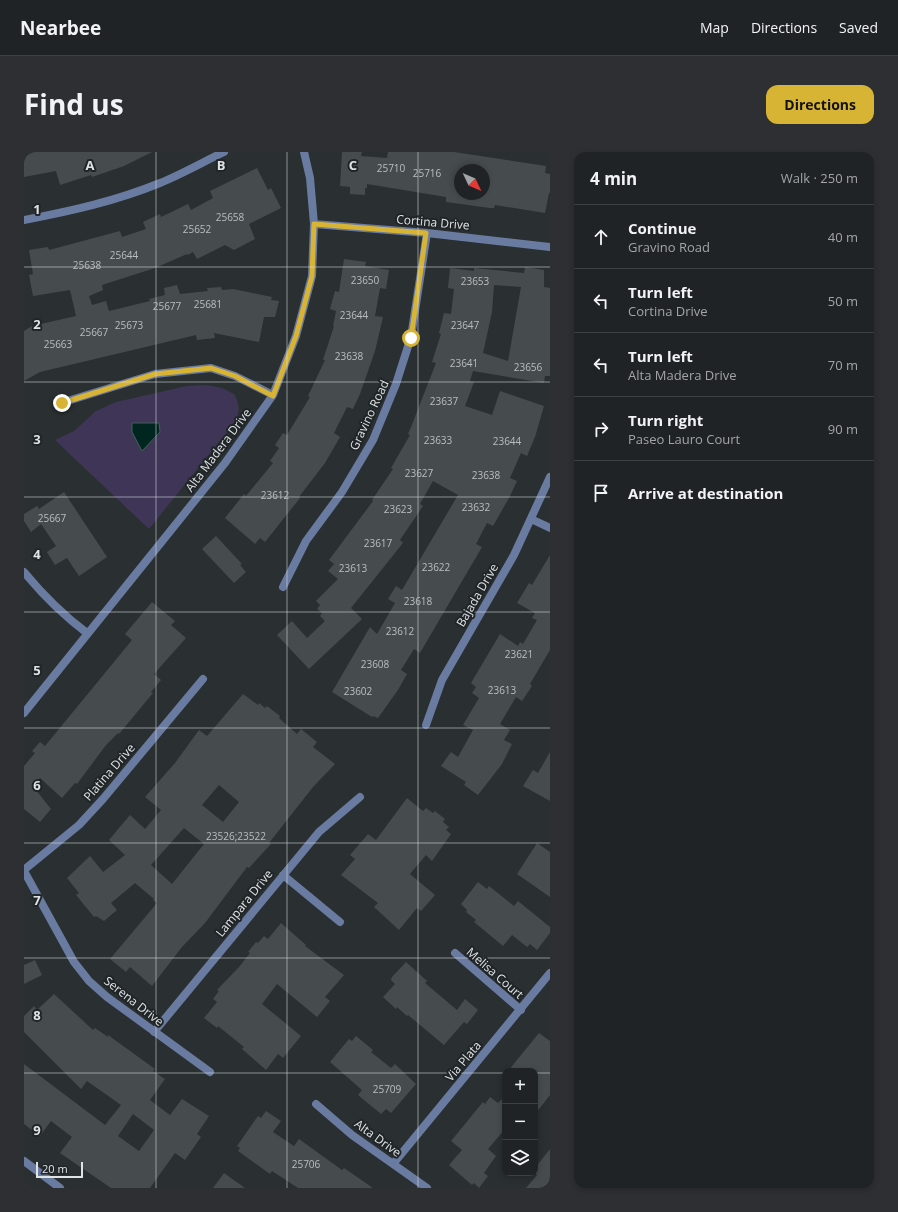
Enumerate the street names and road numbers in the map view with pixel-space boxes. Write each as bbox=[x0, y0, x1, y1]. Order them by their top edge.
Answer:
street label: Cortina Drive bbox=[396, 210, 471, 234]
street label: Gravino Road bbox=[345, 377, 393, 453]
street label: Alta Madera Drive bbox=[181, 405, 255, 495]
street label: Bajada Drive bbox=[452, 560, 502, 630]
street label: Platina Drive bbox=[79, 740, 139, 804]
street label: Lampara Drive bbox=[212, 866, 277, 940]
street label: Melisa Court bbox=[463, 943, 527, 1003]
street label: Serena Drive bbox=[101, 972, 168, 1030]
street label: Via Plata bbox=[441, 1037, 485, 1085]
street label: Alta Drive bbox=[351, 1115, 405, 1161]

